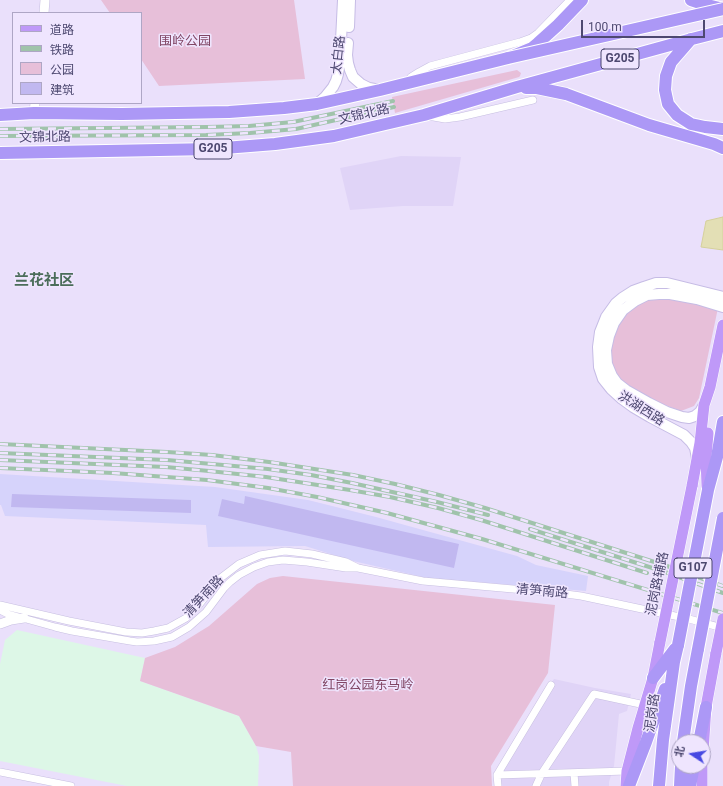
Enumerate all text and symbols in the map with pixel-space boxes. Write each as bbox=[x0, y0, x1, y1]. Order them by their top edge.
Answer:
legend bbox=[12, 12, 142, 104]
scale bar bbox=[583, 12, 707, 38]
text: 100 m bbox=[588, 20, 622, 34]
text: 道路 bbox=[50, 23, 74, 37]
park label: 围岭公园 bbox=[159, 34, 211, 50]
street label: 太白路 bbox=[329, 35, 349, 75]
text: 铁路 bbox=[50, 43, 74, 57]
road number: G205 bbox=[601, 49, 639, 69]
text: 公园 bbox=[50, 63, 74, 77]
text: 建筑 bbox=[50, 83, 74, 97]
street label: 文锦北路 bbox=[337, 102, 391, 128]
street label: 文锦北路 bbox=[19, 130, 71, 146]
road number: G205 bbox=[194, 139, 232, 159]
district label: 兰花社区 bbox=[14, 272, 74, 290]
street label: 洪湖西路 bbox=[615, 389, 667, 429]
street label: 泥岗路辅路 bbox=[644, 551, 672, 617]
road number: G107 bbox=[674, 558, 712, 578]
street label: 清笋南路 bbox=[181, 573, 227, 621]
street label: 清笋南路 bbox=[515, 582, 569, 602]
park label: 红岗公园东马岭 bbox=[323, 678, 413, 694]
street label: 泥岗路 bbox=[643, 693, 663, 733]
north arrow bbox=[671, 734, 711, 774]
text: 北 bbox=[672, 745, 687, 758]

